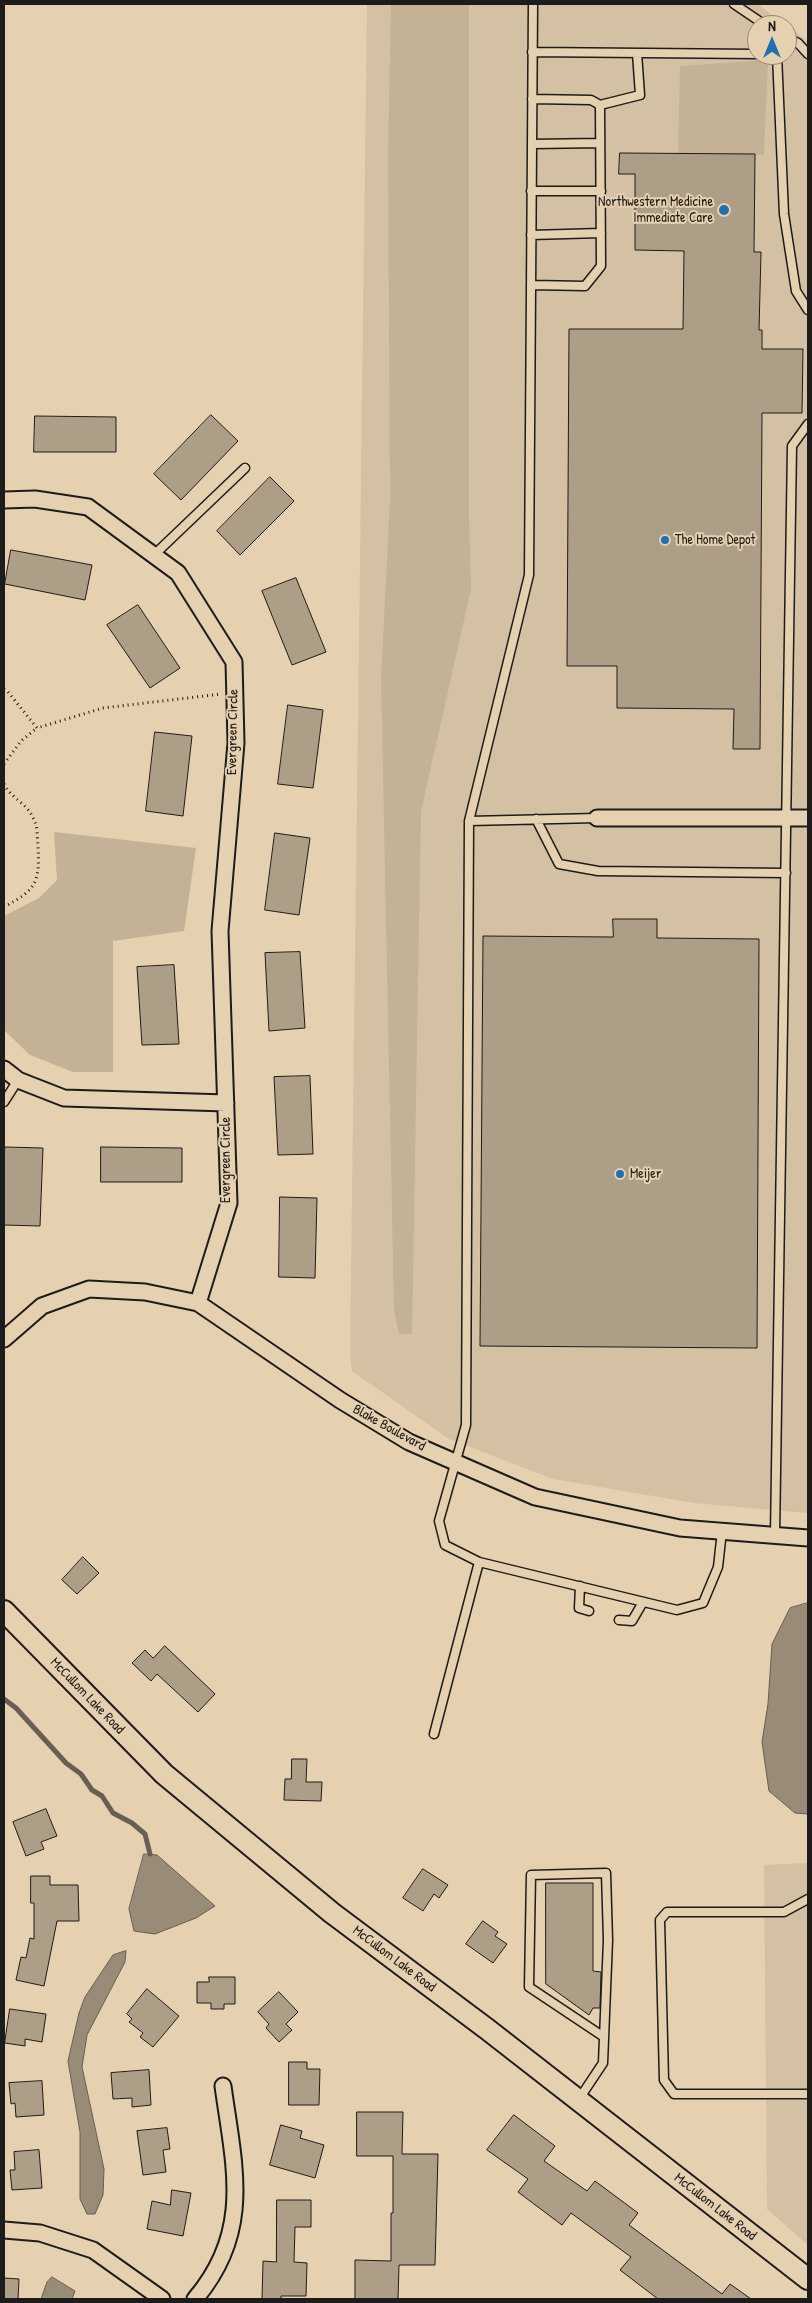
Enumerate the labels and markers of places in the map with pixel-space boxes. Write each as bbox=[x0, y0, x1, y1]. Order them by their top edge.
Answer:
place label: Northwestern Medicine Immediate Care bbox=[598, 194, 713, 226]
marker: Northwestern Medicine Immediate Care bbox=[717, 203, 731, 217]
place label: The Home Depot bbox=[675, 532, 755, 548]
marker: The Home Depot bbox=[659, 534, 671, 546]
place label: Meijer bbox=[630, 1166, 661, 1182]
marker: Meijer bbox=[614, 1168, 626, 1180]

